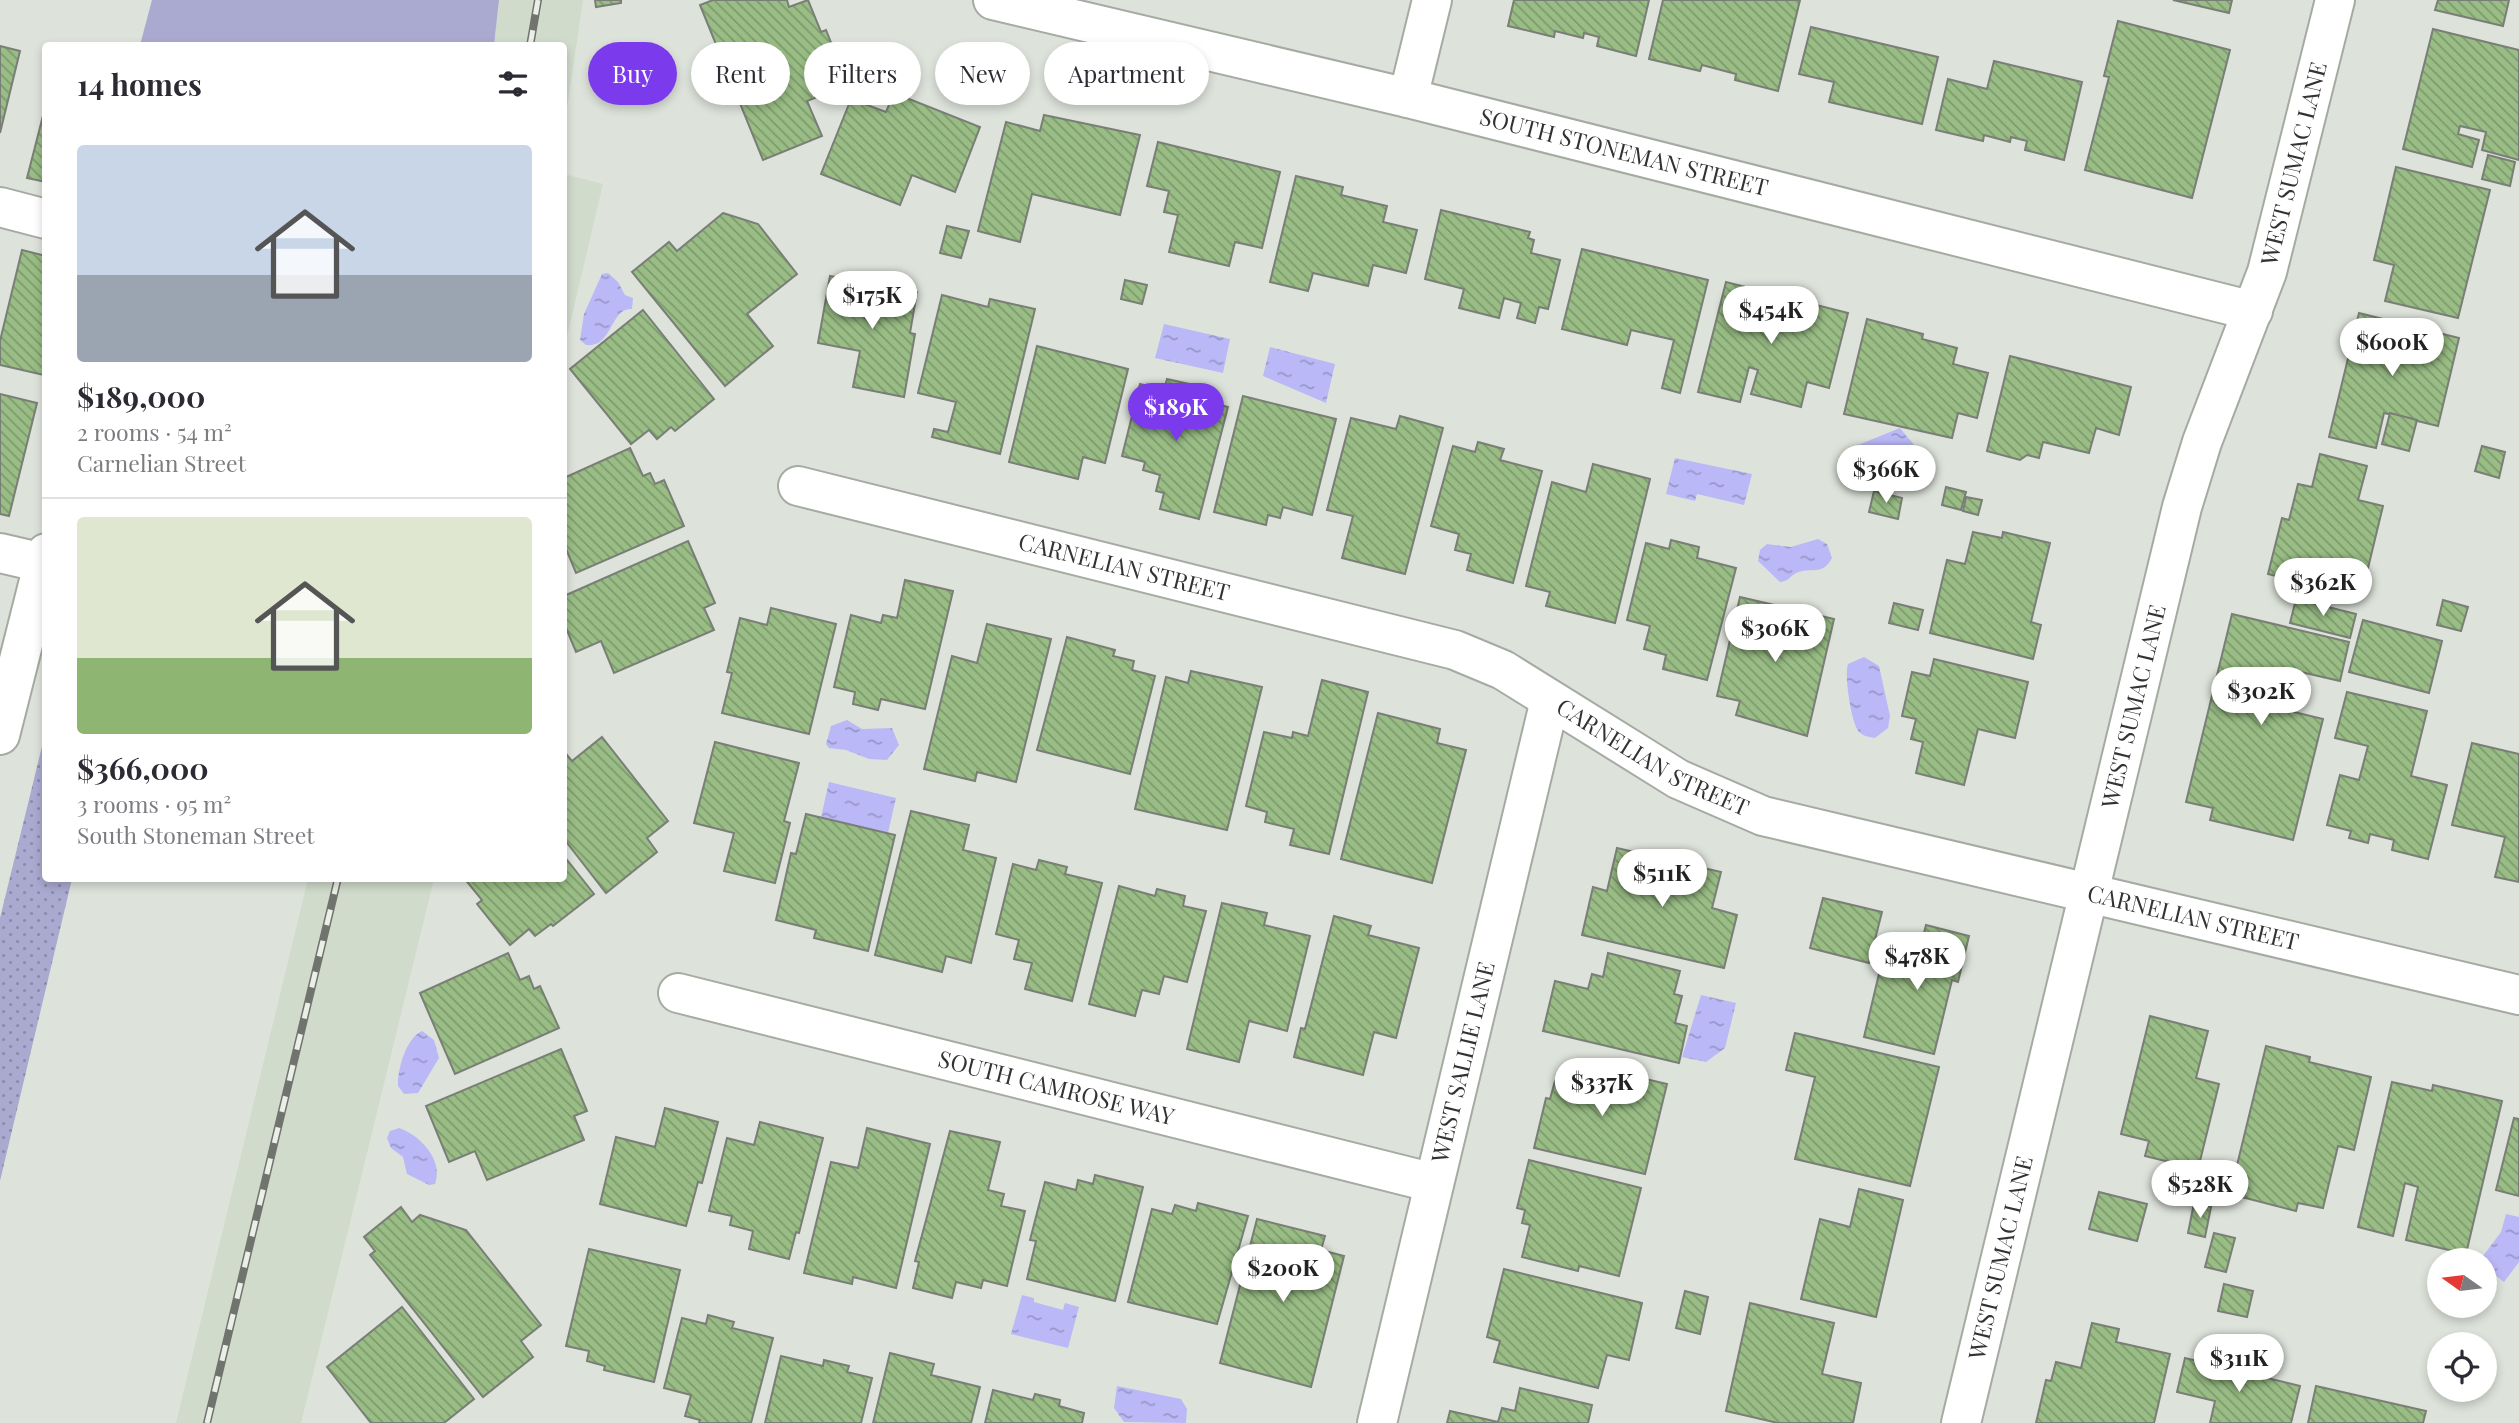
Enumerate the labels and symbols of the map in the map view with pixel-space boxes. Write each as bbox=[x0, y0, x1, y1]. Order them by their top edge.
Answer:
street label: WEST SUMAC LANE bbox=[2252, 58, 2333, 269]
street label: SOUTH STONEMAN STREET bbox=[1477, 100, 1772, 202]
pin: $175K bbox=[823, 272, 921, 331]
pin: $454K bbox=[1722, 286, 1820, 346]
pin: $600K bbox=[2343, 318, 2441, 378]
pin: $189K bbox=[1127, 384, 1225, 443]
pin: $366K bbox=[1837, 446, 1935, 505]
street label: CARNELIAN STREET bbox=[1016, 525, 1233, 607]
pin: $362K bbox=[2274, 558, 2372, 618]
street label: WEST SUMAC LANE bbox=[2093, 601, 2172, 812]
pin: $306K bbox=[1726, 604, 1824, 664]
pin: $302K bbox=[2212, 668, 2310, 727]
street label: CARNELIAN STREET bbox=[1551, 690, 1754, 822]
pin: $511K bbox=[1613, 850, 1711, 909]
street label: CARNELIAN STREET bbox=[2085, 876, 2302, 956]
pin: $478K bbox=[1868, 932, 1966, 992]
street label: WEST SALLIE LANE bbox=[1423, 958, 1501, 1166]
street label: SOUTH CAMROSE WAY bbox=[935, 1042, 1178, 1131]
pin: $337K bbox=[1553, 1058, 1651, 1118]
street label: WEST SUMAC LANE bbox=[1960, 1152, 2039, 1363]
pin: $528K bbox=[2151, 1160, 2249, 1220]
pin: $200K bbox=[1234, 1244, 1332, 1304]
north arrow bbox=[2427, 1248, 2497, 1318]
pin: $311K bbox=[2190, 1334, 2288, 1394]

